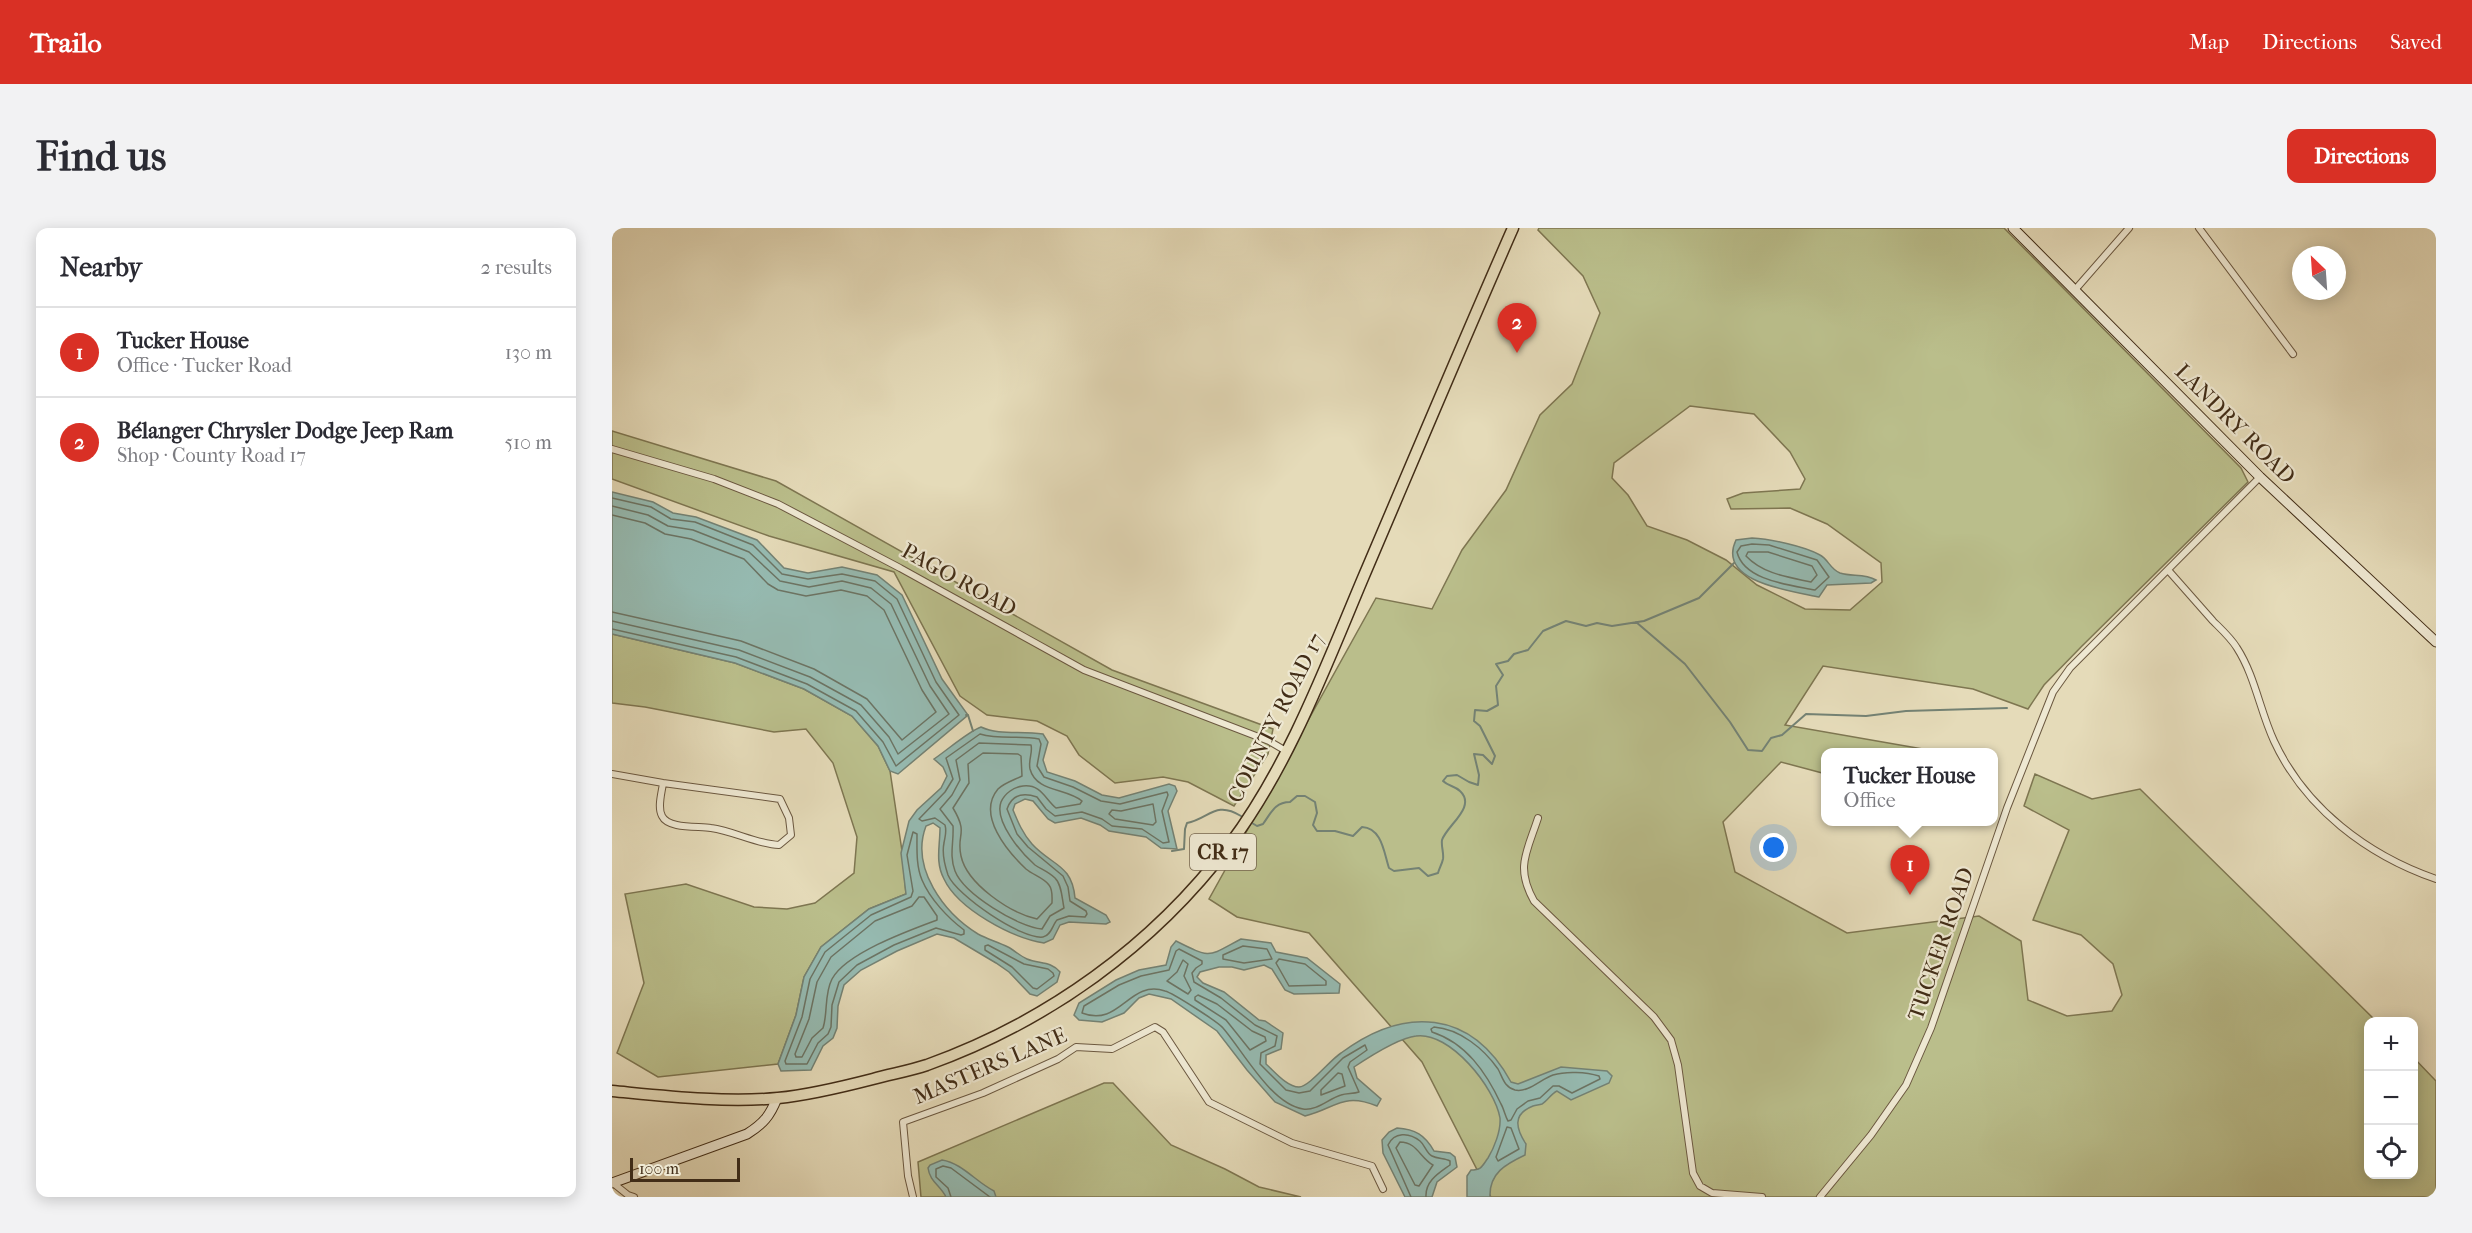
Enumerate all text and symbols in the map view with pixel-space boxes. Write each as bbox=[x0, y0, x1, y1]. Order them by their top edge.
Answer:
text: Trailo bbox=[30, 26, 102, 59]
text: Map bbox=[2189, 30, 2229, 54]
text: Directions bbox=[2262, 30, 2357, 54]
text: Saved bbox=[2390, 30, 2442, 54]
button: Directions bbox=[2287, 129, 2436, 183]
text: Find us bbox=[36, 132, 166, 181]
north arrow bbox=[2292, 246, 2346, 300]
text: Nearby bbox=[60, 252, 142, 283]
text: 2 results bbox=[481, 256, 552, 279]
pin: 2 bbox=[1498, 304, 1536, 353]
text: Tucker House bbox=[117, 328, 249, 354]
text: 1 bbox=[76, 341, 83, 364]
text: 130 m bbox=[505, 341, 552, 364]
text: Office · Tucker Road bbox=[117, 354, 292, 377]
street label: LANDRY ROAD bbox=[2170, 359, 2300, 489]
text: Bélanger Chrysler Dodge Jeep Ram bbox=[117, 418, 453, 444]
text: 2 bbox=[74, 431, 85, 454]
text: 510 m bbox=[504, 431, 552, 454]
text: Shop · County Road 17 bbox=[117, 444, 306, 467]
street label: PAGO ROAD bbox=[897, 538, 1021, 622]
street label: COUNTY ROAD 17 bbox=[1222, 629, 1330, 807]
popup bbox=[1821, 748, 1998, 826]
text: Tucker House bbox=[1844, 763, 1975, 789]
text: Office bbox=[1844, 789, 1896, 812]
your location bbox=[1759, 833, 1788, 862]
road number: CR 17 bbox=[1190, 834, 1256, 870]
pin: 1 bbox=[1890, 846, 1930, 895]
street label: TUCKER ROAD bbox=[1903, 864, 1979, 1024]
map controls bbox=[2364, 1017, 2418, 1179]
button: + bbox=[2364, 1017, 2418, 1071]
street label: MASTERS LANE bbox=[909, 1022, 1071, 1110]
button: − bbox=[2364, 1071, 2418, 1125]
button: locate bbox=[2364, 1125, 2418, 1179]
scale bar bbox=[630, 1155, 740, 1182]
text: 100 m bbox=[639, 1159, 679, 1178]

